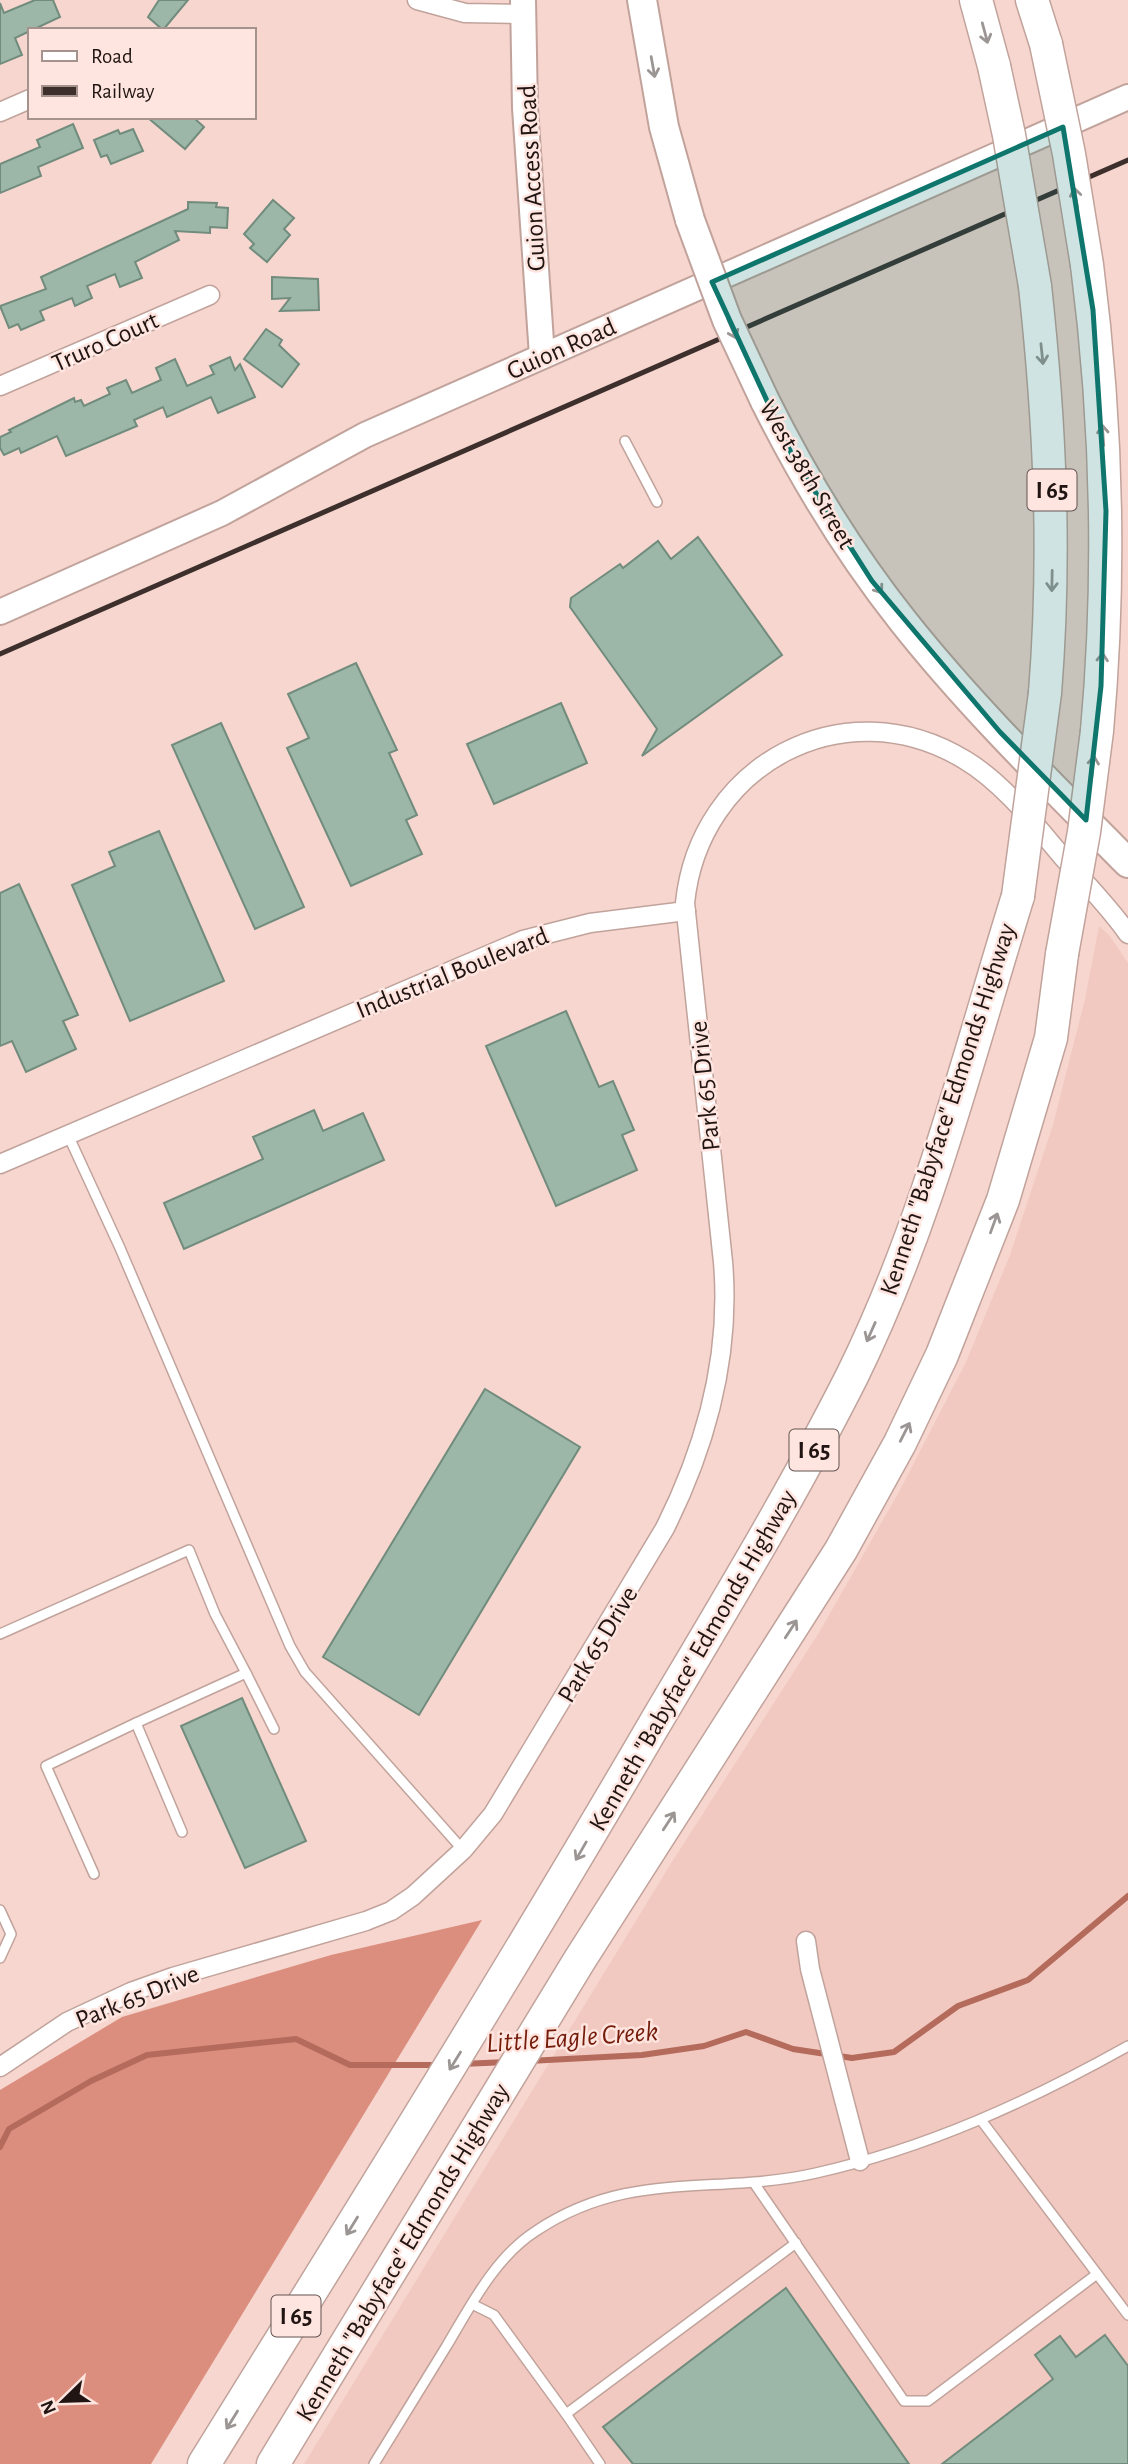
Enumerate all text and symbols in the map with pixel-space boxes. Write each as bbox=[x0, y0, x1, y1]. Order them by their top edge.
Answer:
one-way arrow bbox=[979, 21, 992, 44]
legend bbox=[28, 28, 256, 119]
text: Road bbox=[91, 46, 133, 67]
one-way arrow bbox=[646, 55, 660, 78]
text: Railway bbox=[91, 81, 154, 102]
street label: Guion Access Road bbox=[514, 84, 550, 272]
one-way arrow bbox=[1069, 187, 1082, 210]
street label: Truro Court bbox=[48, 307, 162, 377]
street label: Guion Road bbox=[503, 313, 620, 384]
one-way arrow bbox=[726, 318, 739, 339]
one-way arrow bbox=[1036, 343, 1049, 365]
street label: West 38th Street bbox=[754, 396, 860, 553]
one-way arrow bbox=[1096, 424, 1109, 447]
road number: I 65 bbox=[1028, 470, 1076, 510]
one-way arrow bbox=[1045, 570, 1059, 593]
one-way arrow bbox=[868, 575, 883, 594]
one-way arrow bbox=[1096, 652, 1109, 675]
one-way arrow bbox=[1087, 755, 1100, 778]
street label: Kenneth "Babyface" Edmonds Highway bbox=[875, 920, 1020, 1298]
street label: Industrial Boulevard bbox=[353, 923, 552, 1023]
street label: Park 65 Drive bbox=[685, 1020, 725, 1152]
one-way arrow bbox=[989, 1213, 1002, 1235]
one-way arrow bbox=[864, 1320, 877, 1342]
one-way arrow bbox=[898, 1422, 912, 1443]
road number: I 65 bbox=[790, 1430, 838, 1470]
street label: Kenneth "Babyface" Edmonds Highway bbox=[584, 1485, 801, 1836]
street label: Park 65 Drive bbox=[553, 1582, 643, 1707]
one-way arrow bbox=[784, 1619, 798, 1639]
one-way arrow bbox=[662, 1811, 676, 1831]
one-way arrow bbox=[574, 1840, 588, 1860]
street label: Park 65 Drive bbox=[72, 1960, 203, 2033]
water label: Little Eagle Creek bbox=[485, 2018, 659, 2058]
one-way arrow bbox=[447, 2050, 461, 2070]
street label: Kenneth "Babyface" Edmonds Highway bbox=[291, 2079, 514, 2426]
one-way arrow bbox=[344, 2216, 358, 2236]
road number: I 65 bbox=[272, 2295, 320, 2336]
north arrow bbox=[28, 2366, 98, 2436]
text: N bbox=[37, 2397, 60, 2417]
one-way arrow bbox=[224, 2409, 238, 2429]

